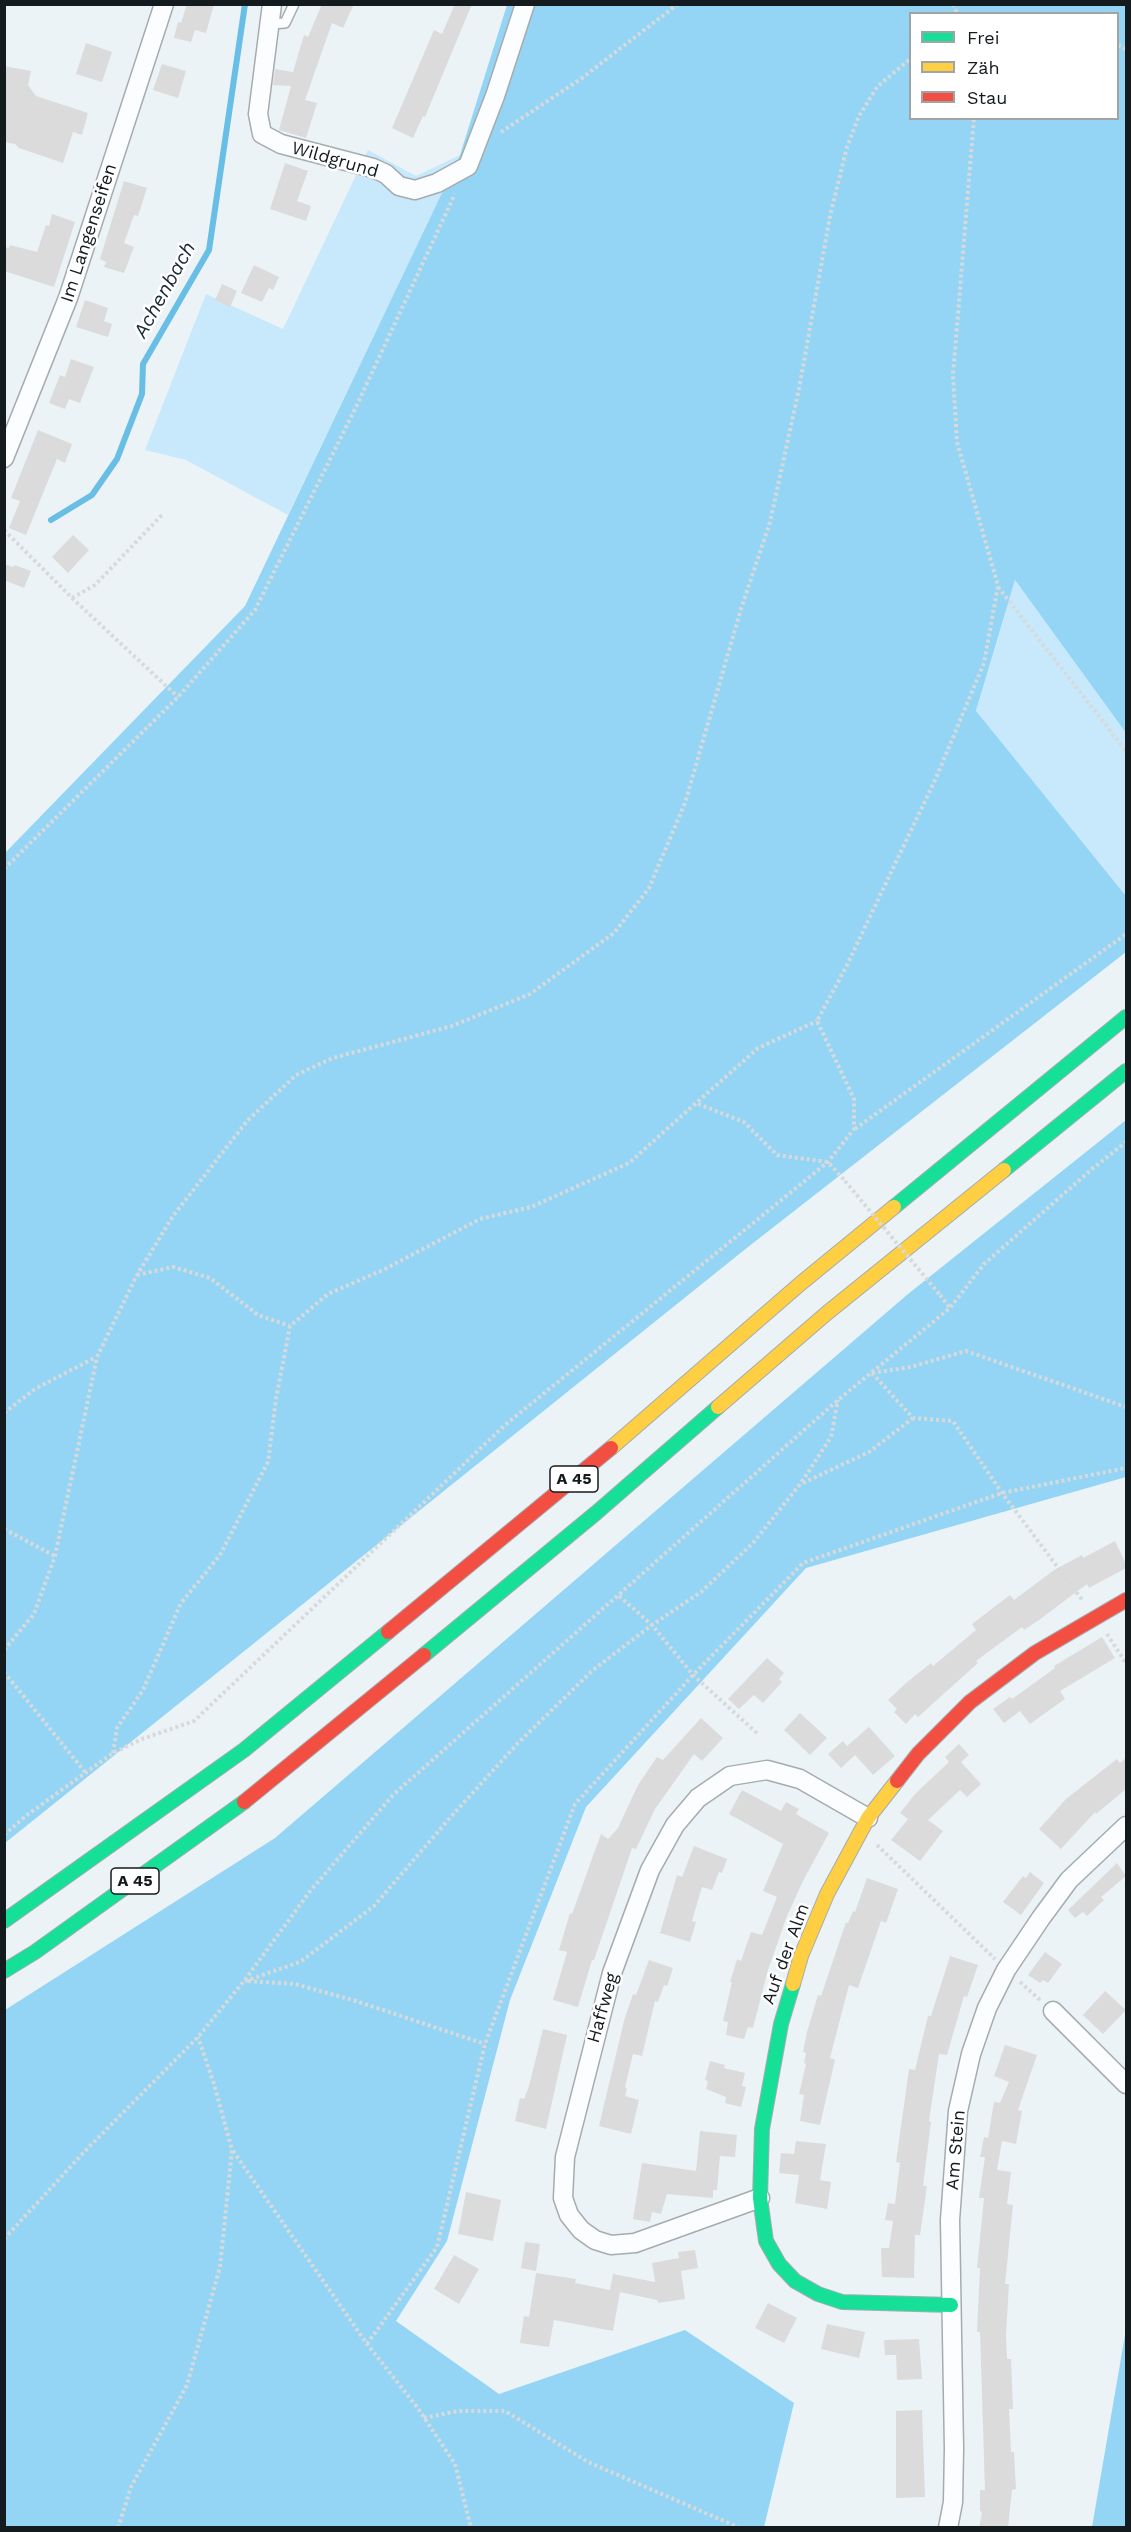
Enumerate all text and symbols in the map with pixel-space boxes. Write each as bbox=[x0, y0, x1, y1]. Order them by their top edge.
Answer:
legend bbox=[909, 12, 1119, 120]
text: Frei bbox=[967, 27, 999, 48]
text: Zäh bbox=[967, 57, 1000, 78]
text: Stau bbox=[967, 87, 1007, 108]
street label: Wildgrund bbox=[289, 137, 381, 183]
street label: Im Langenseifen bbox=[56, 161, 122, 305]
water label: Achenbach bbox=[129, 238, 201, 342]
road number: A 45 bbox=[550, 1466, 598, 1492]
road number: A 45 bbox=[111, 1868, 159, 1894]
street label: Auf der Alm bbox=[758, 1901, 814, 2007]
street label: Haffweg bbox=[583, 1970, 623, 2046]
street label: Am Stein bbox=[942, 2109, 970, 2191]

